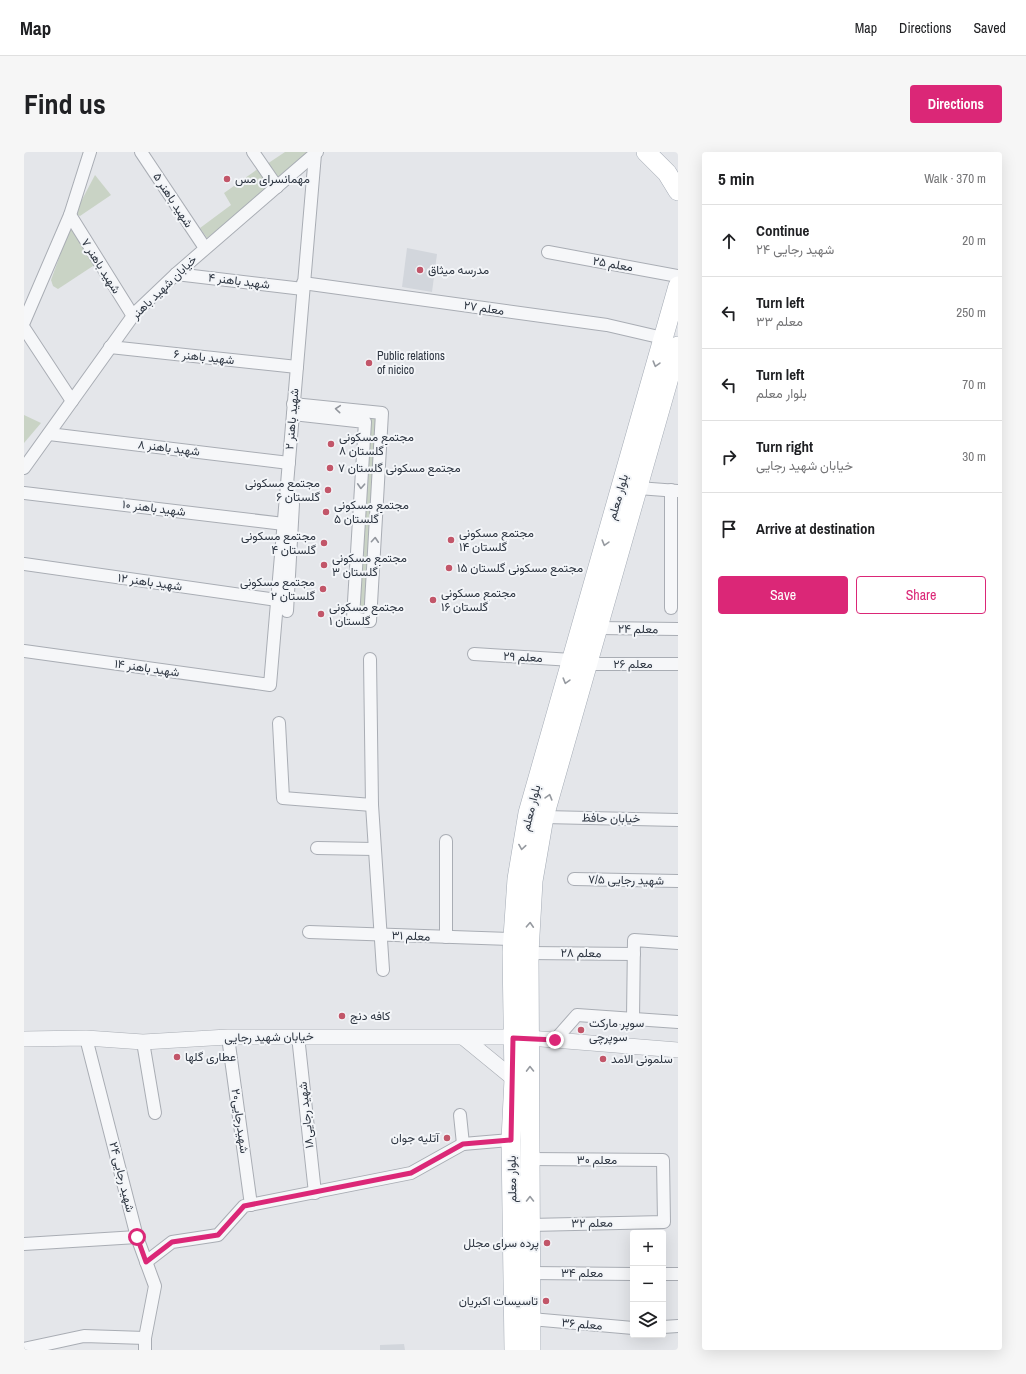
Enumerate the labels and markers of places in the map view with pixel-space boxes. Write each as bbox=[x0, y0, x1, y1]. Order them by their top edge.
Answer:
place label: مهمانسرای مس bbox=[235, 171, 310, 187]
marker: مهمانسرای مس bbox=[222, 174, 232, 184]
place label: مدرسه میثاق bbox=[428, 262, 489, 278]
marker: مدرسه میثاق bbox=[415, 265, 425, 275]
place label: Public relations of nicico bbox=[377, 348, 445, 378]
marker: Public relations of nicico bbox=[364, 358, 374, 368]
place label: مجتمع مسکونی گلستان ۸ bbox=[339, 429, 414, 459]
marker: مجتمع مسکونی گلستان ۸ bbox=[326, 439, 336, 449]
place label: مجتمع مسکونی گلستان ۷ bbox=[338, 460, 461, 477]
marker: مجتمع مسکونی گلستان ۷ bbox=[325, 463, 335, 473]
place label: مجتمع مسکونی گلستان ۶ bbox=[245, 475, 320, 505]
marker: مجتمع مسکونی گلستان ۶ bbox=[323, 485, 333, 495]
place label: مجتمع مسکونی گلستان ۵ bbox=[334, 497, 409, 527]
marker: مجتمع مسکونی گلستان ۵ bbox=[321, 507, 331, 517]
place label: مجتمع مسکونی گلستان ۱۴ bbox=[459, 525, 534, 555]
place label: مجتمع مسکونی گلستان ۴ bbox=[241, 528, 316, 558]
marker: مجتمع مسکونی گلستان ۱۴ bbox=[446, 535, 456, 545]
marker: مجتمع مسکونی گلستان ۴ bbox=[319, 538, 329, 548]
place label: مجتمع مسکونی گلستان ۳ bbox=[332, 550, 407, 580]
marker: مجتمع مسکونی گلستان ۳ bbox=[319, 560, 329, 570]
place label: مجتمع مسکونی گلستان ۱۵ bbox=[457, 560, 583, 577]
marker: مجتمع مسکونی گلستان ۱۵ bbox=[444, 563, 454, 573]
place label: مجتمع مسکونی گلستان ۲ bbox=[240, 574, 315, 604]
marker: مجتمع مسکونی گلستان ۲ bbox=[318, 584, 328, 594]
place label: مجتمع مسکونی گلستان ۱۶ bbox=[441, 585, 516, 615]
marker: مجتمع مسکونی گلستان ۱۶ bbox=[428, 595, 438, 605]
place label: مجتمع مسکونی گلستان ۱ bbox=[329, 599, 404, 629]
marker: مجتمع مسکونی گلستان ۱ bbox=[316, 609, 326, 619]
place label: کافه دنج bbox=[350, 1008, 390, 1025]
marker: کافه دنج bbox=[337, 1011, 347, 1021]
place label: سوپر مارکت سوپرچی bbox=[589, 1015, 644, 1045]
marker: سوپر مارکت سوپرچی bbox=[576, 1025, 586, 1035]
place label: عطاری گلها bbox=[185, 1049, 236, 1065]
place label: سلمونی الامد bbox=[611, 1051, 673, 1067]
marker: عطاری گلها bbox=[172, 1052, 182, 1062]
marker: سلمونی الامد bbox=[598, 1054, 608, 1064]
place label: آتلیه جوان bbox=[391, 1130, 440, 1146]
marker: آتلیه جوان bbox=[442, 1133, 452, 1143]
place label: پرده سرای مجلل bbox=[463, 1235, 539, 1251]
marker: پرده سرای مجلل bbox=[542, 1238, 552, 1248]
place label: تاسیسات اکبریان bbox=[459, 1293, 538, 1309]
marker: تاسیسات اکبریان bbox=[541, 1296, 551, 1306]

